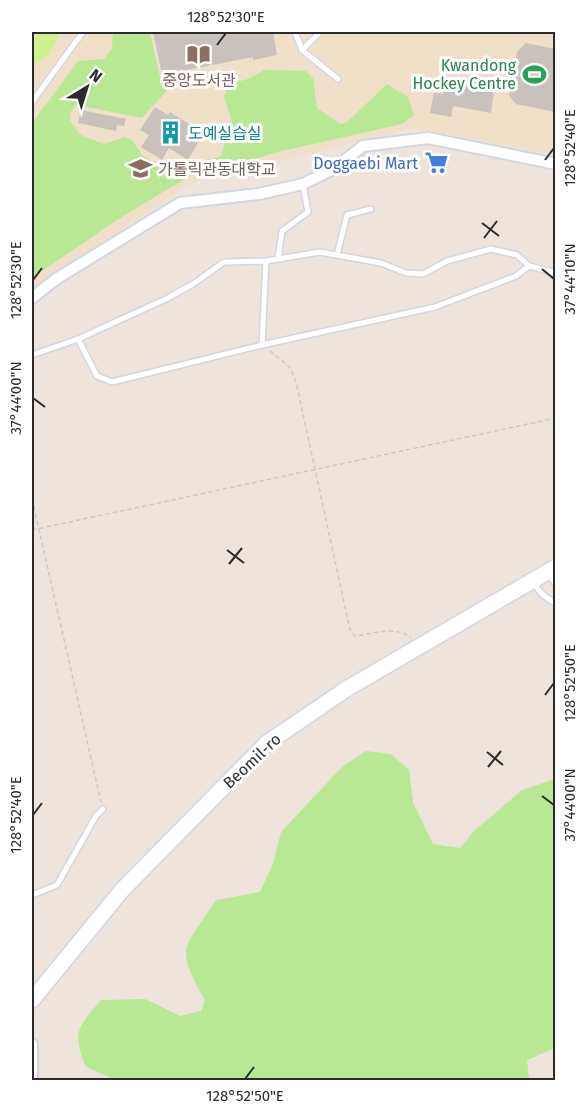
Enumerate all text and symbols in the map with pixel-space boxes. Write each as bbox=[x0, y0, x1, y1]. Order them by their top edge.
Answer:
text: 128°52'30"E bbox=[187, 8, 265, 26]
library icon: 중앙도서관 bbox=[186, 42, 212, 68]
place label: Kwandong Hockey Centre bbox=[412, 56, 517, 93]
north arrow bbox=[57, 57, 117, 117]
sports icon: Kwandong Hockey Centre bbox=[521, 61, 547, 87]
text: N bbox=[86, 65, 106, 86]
place label: 중앙도서관 bbox=[162, 71, 236, 90]
text: 128°52'40"E bbox=[561, 109, 579, 187]
building icon: 도예실습실 bbox=[157, 120, 183, 146]
place label: 도예실습실 bbox=[188, 124, 262, 143]
supermarket icon: Doggaebi Mart bbox=[423, 150, 449, 176]
place label: Doggaebi Mart bbox=[313, 154, 418, 173]
school or university icon: 가톨릭관동대학교 bbox=[127, 156, 153, 182]
place label: 가톨릭관동대학교 bbox=[158, 160, 276, 179]
text: 128°52'30"E bbox=[7, 241, 25, 319]
text: 37°44'10"N bbox=[561, 243, 579, 315]
text: 37°44'00"N bbox=[7, 361, 25, 435]
text: 128°52'50"E bbox=[561, 644, 579, 722]
street label: Beomil-ro bbox=[219, 729, 285, 793]
text: 37°44'00"N bbox=[561, 768, 579, 842]
text: 128°52'40"E bbox=[7, 776, 25, 854]
text: 128°52'50"E bbox=[206, 1087, 284, 1105]

